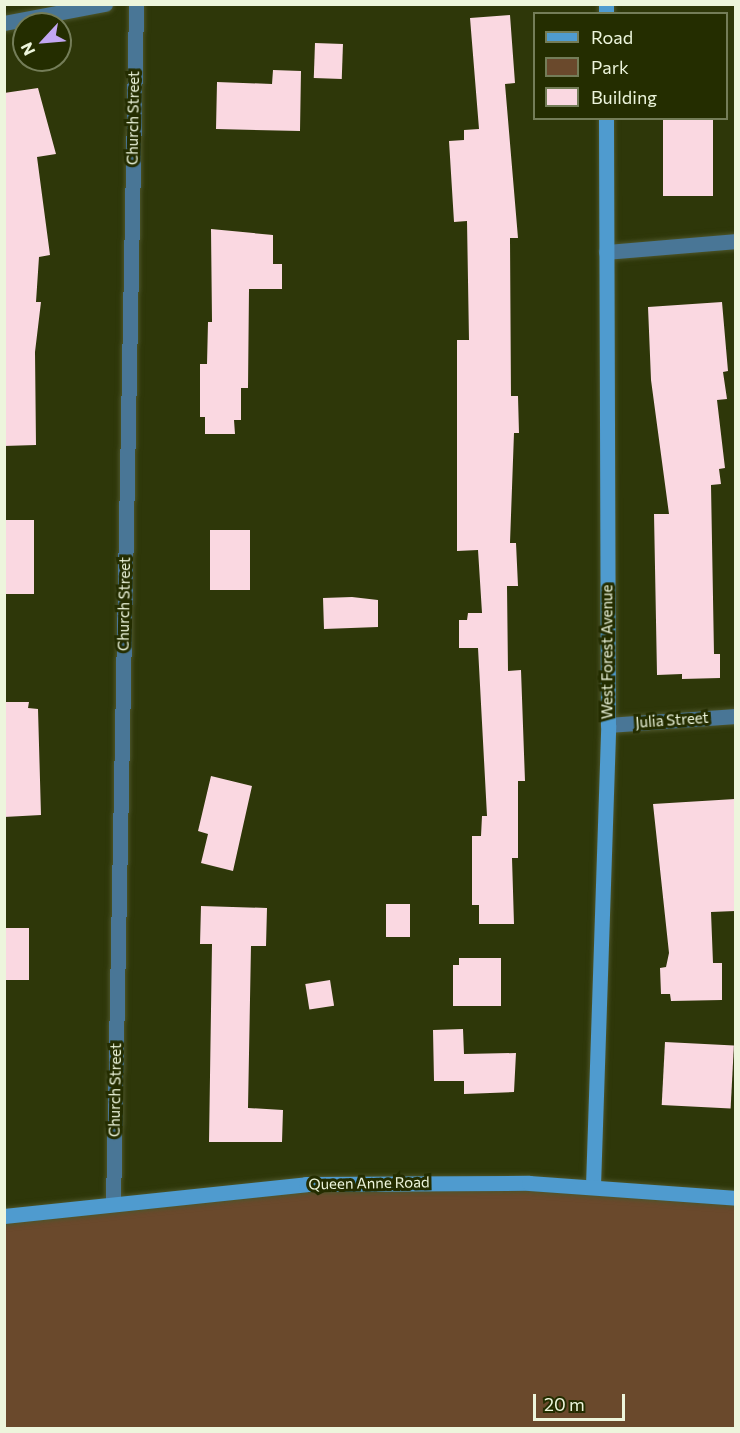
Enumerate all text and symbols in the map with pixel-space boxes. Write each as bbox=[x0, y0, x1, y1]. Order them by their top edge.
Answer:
north arrow bbox=[12, 12, 72, 72]
legend bbox=[533, 12, 728, 120]
text: Road bbox=[591, 26, 633, 48]
text: N bbox=[16, 40, 38, 59]
text: Park bbox=[591, 56, 629, 78]
street label: Church Street bbox=[123, 71, 143, 165]
text: Building bbox=[591, 86, 657, 108]
street label: Church Street bbox=[114, 557, 134, 651]
street label: West Forest Avenue bbox=[598, 585, 616, 719]
street label: Julia Street bbox=[635, 708, 709, 732]
street label: Church Street bbox=[105, 1043, 125, 1137]
street label: Queen Anne Road bbox=[308, 1173, 430, 1193]
scale bar bbox=[536, 1382, 628, 1420]
text: 20 m bbox=[544, 1393, 585, 1415]

